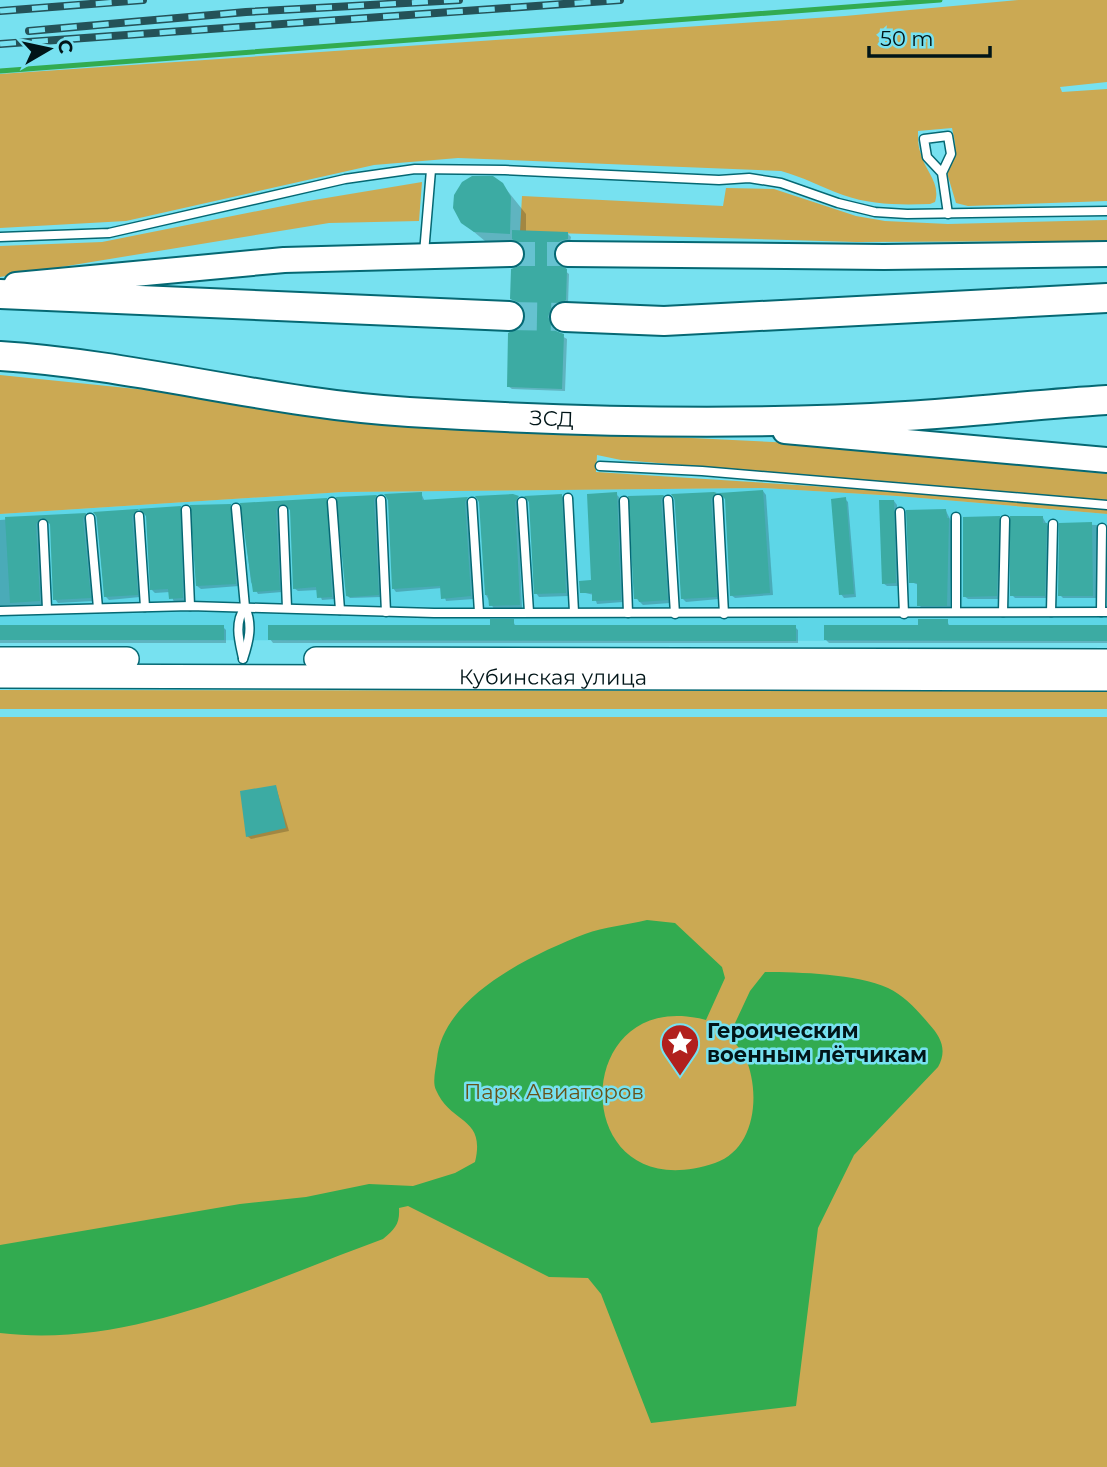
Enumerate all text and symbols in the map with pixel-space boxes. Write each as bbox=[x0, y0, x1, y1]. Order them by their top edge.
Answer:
north arrow bbox=[14, 14, 84, 84]
scale bar bbox=[869, 14, 990, 58]
text: 50 m bbox=[880, 26, 934, 51]
text: С bbox=[53, 38, 78, 55]
street label: ЗСД bbox=[529, 405, 574, 432]
street label: Кубинская улица bbox=[459, 664, 647, 690]
place label: Героическим военным лётчикам bbox=[707, 1018, 927, 1067]
place icon: Героическим военным лётчикам bbox=[659, 1022, 701, 1077]
park label: Парк Авиаторов bbox=[464, 1079, 644, 1104]

